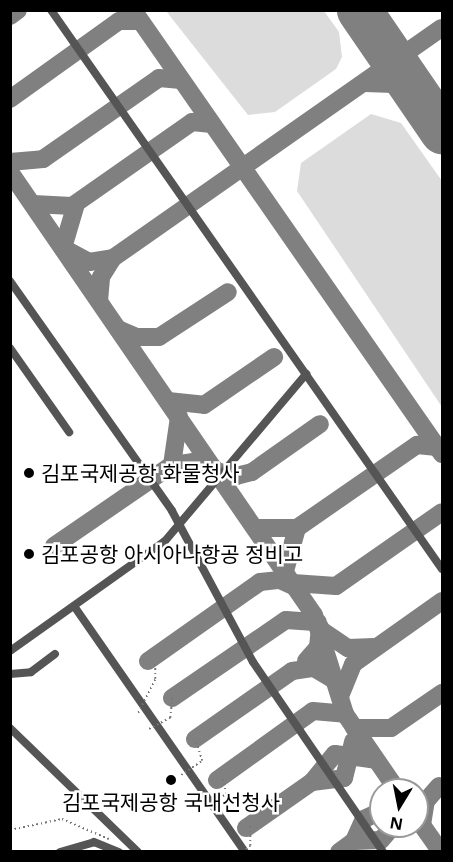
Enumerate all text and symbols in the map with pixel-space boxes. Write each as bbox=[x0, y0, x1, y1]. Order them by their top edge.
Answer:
place label: 김포국제공항 화물청사 bbox=[41, 460, 240, 486]
marker: 김포국제공항 화물청사 bbox=[22, 466, 36, 480]
place label: 김포공항 아시아나항공 정비고 bbox=[41, 541, 303, 567]
marker: 김포공항 아시아나항공 정비고 bbox=[22, 547, 36, 561]
marker: 김포국제공항 국내선청사 bbox=[164, 773, 178, 787]
north arrow bbox=[369, 778, 429, 838]
place label: 김포국제공항 국내선청사 bbox=[62, 789, 280, 815]
text: N bbox=[388, 812, 405, 836]

